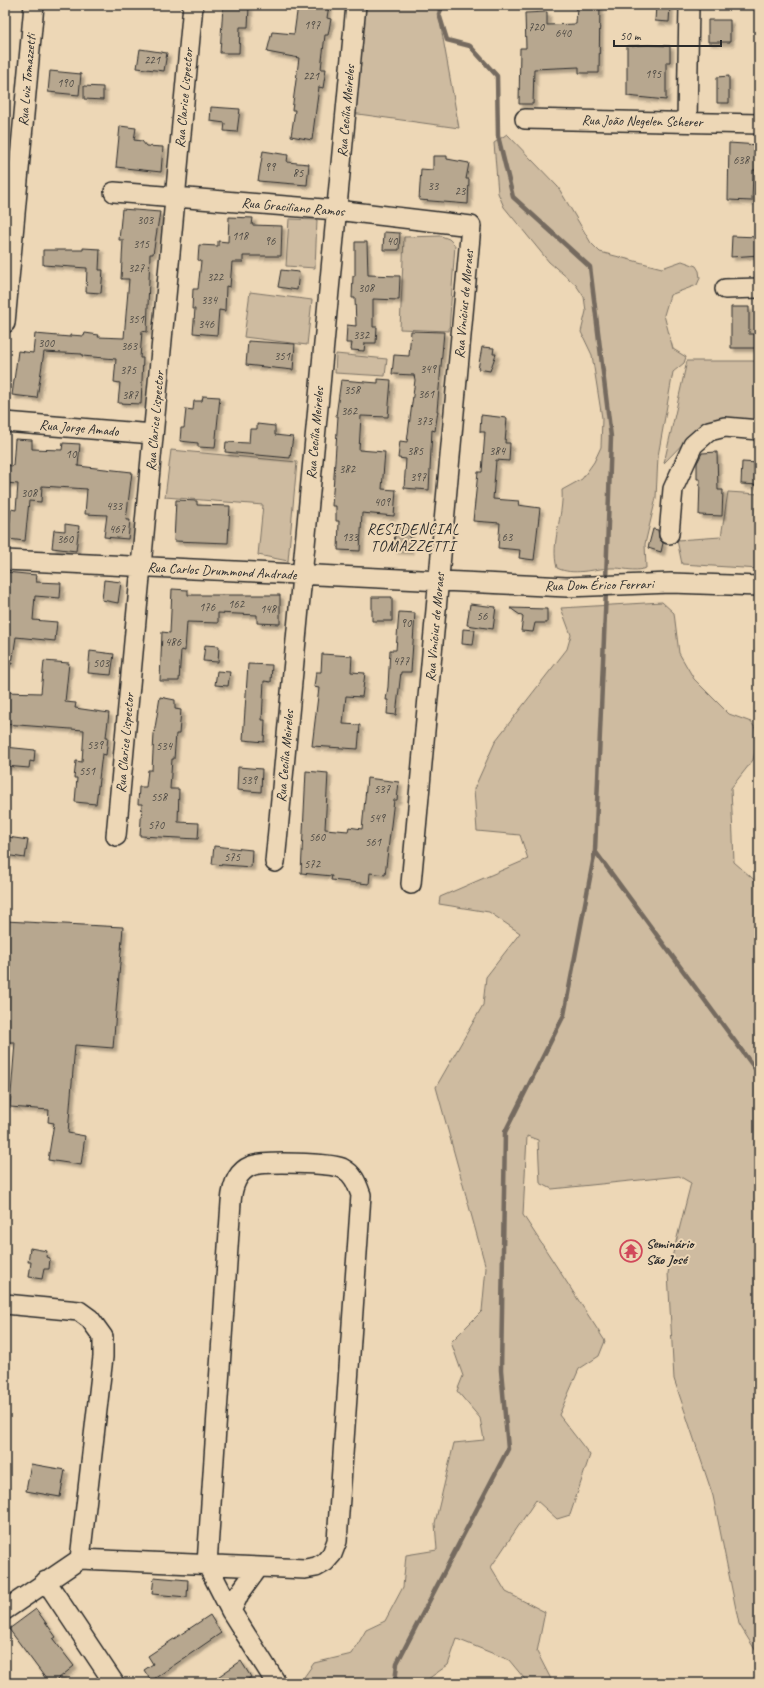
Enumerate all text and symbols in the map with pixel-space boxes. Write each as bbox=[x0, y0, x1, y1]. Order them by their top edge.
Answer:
house number: 197 bbox=[304, 17, 321, 33]
house number: 720 bbox=[528, 19, 546, 35]
scale bar bbox=[614, 22, 721, 48]
house number: 640 bbox=[555, 25, 573, 41]
text: 50 m bbox=[620, 28, 642, 44]
street label: Rua Luiz Tomazzetti bbox=[15, 31, 40, 127]
street label: Rua Clarice Lispector bbox=[171, 47, 197, 149]
house number: 221 bbox=[144, 52, 161, 68]
street label: Rua Cecília Meireles bbox=[333, 63, 359, 158]
house number: 195 bbox=[645, 66, 662, 82]
house number: 221 bbox=[303, 68, 320, 84]
house number: 190 bbox=[57, 75, 75, 91]
street label: Rua João Negelen Scherer bbox=[581, 111, 705, 131]
house number: 638 bbox=[733, 152, 751, 168]
house number: 99 bbox=[265, 159, 277, 175]
house number: 85 bbox=[293, 165, 304, 181]
house number: 33 bbox=[428, 178, 440, 194]
house number: 23 bbox=[455, 183, 467, 199]
street label: Rua Graciliano Ramos bbox=[241, 194, 346, 220]
house number: 303 bbox=[137, 212, 155, 228]
house number: 118 bbox=[232, 228, 250, 244]
house number: 96 bbox=[265, 233, 276, 249]
house number: 40 bbox=[387, 233, 399, 249]
house number: 315 bbox=[133, 236, 150, 252]
street label: Rua Vinícius de Moraes bbox=[451, 248, 477, 359]
house number: 327 bbox=[128, 260, 145, 276]
house number: 322 bbox=[207, 269, 225, 285]
house number: 308 bbox=[358, 280, 376, 296]
house number: 334 bbox=[201, 292, 219, 308]
house number: 351 bbox=[128, 311, 145, 327]
house number: 346 bbox=[198, 316, 215, 332]
house number: 332 bbox=[353, 327, 371, 343]
house number: 300 bbox=[38, 335, 56, 351]
house number: 363 bbox=[121, 338, 139, 354]
house number: 351 bbox=[274, 348, 291, 364]
house number: 349 bbox=[420, 361, 438, 377]
house number: 375 bbox=[120, 362, 137, 378]
street label: Rua Clarice Lispector bbox=[142, 370, 168, 472]
house number: 358 bbox=[344, 382, 362, 398]
street label: Rua Cecília Meireles bbox=[302, 385, 328, 480]
house number: 361 bbox=[418, 386, 435, 402]
house number: 387 bbox=[122, 387, 139, 403]
house number: 362 bbox=[341, 403, 359, 419]
house number: 373 bbox=[416, 413, 434, 429]
street label: Rua Jorge Amado bbox=[39, 416, 120, 440]
house number: 385 bbox=[407, 443, 424, 459]
house number: 384 bbox=[489, 443, 507, 459]
house number: 10 bbox=[66, 446, 78, 462]
house number: 382 bbox=[339, 461, 357, 477]
house number: 397 bbox=[410, 469, 427, 485]
house number: 308 bbox=[21, 485, 39, 501]
house number: 409 bbox=[374, 494, 392, 510]
house number: 433 bbox=[106, 498, 124, 514]
district label: RESIDENCIAL TOMAZZETTI bbox=[367, 520, 459, 556]
house number: 467 bbox=[109, 521, 126, 537]
house number: 133 bbox=[342, 529, 360, 545]
house number: 63 bbox=[502, 529, 514, 545]
house number: 360 bbox=[57, 531, 75, 547]
street label: Rua Carlos Drummond Andrade bbox=[147, 559, 298, 583]
street label: Rua Vinícius de Moraes bbox=[422, 571, 448, 682]
street label: Rua Dom Érico Ferrari bbox=[544, 576, 656, 594]
house number: 162 bbox=[228, 596, 246, 612]
house number: 176 bbox=[199, 599, 216, 615]
house number: 148 bbox=[260, 601, 278, 617]
house number: 56 bbox=[477, 608, 488, 624]
house number: 90 bbox=[401, 615, 413, 631]
house number: 486 bbox=[165, 634, 182, 650]
house number: 477 bbox=[393, 653, 410, 669]
house number: 503 bbox=[93, 655, 111, 671]
street label: Rua Clarice Lispector bbox=[112, 692, 138, 794]
street label: Rua Cecília Meireles bbox=[272, 708, 298, 803]
house number: 539 bbox=[87, 737, 105, 753]
house number: 534 bbox=[156, 738, 174, 754]
house number: 551 bbox=[79, 763, 96, 779]
house number: 539 bbox=[241, 772, 259, 788]
house number: 537 bbox=[374, 781, 391, 797]
house number: 558 bbox=[151, 789, 169, 805]
house number: 549 bbox=[369, 810, 387, 826]
house number: 570 bbox=[148, 817, 166, 833]
house number: 560 bbox=[309, 829, 327, 845]
house number: 561 bbox=[365, 834, 382, 850]
house number: 575 bbox=[224, 849, 241, 865]
house number: 572 bbox=[304, 856, 322, 872]
place label: Seminário São José bbox=[646, 1235, 695, 1268]
temple icon: Seminário São José bbox=[618, 1238, 644, 1264]

